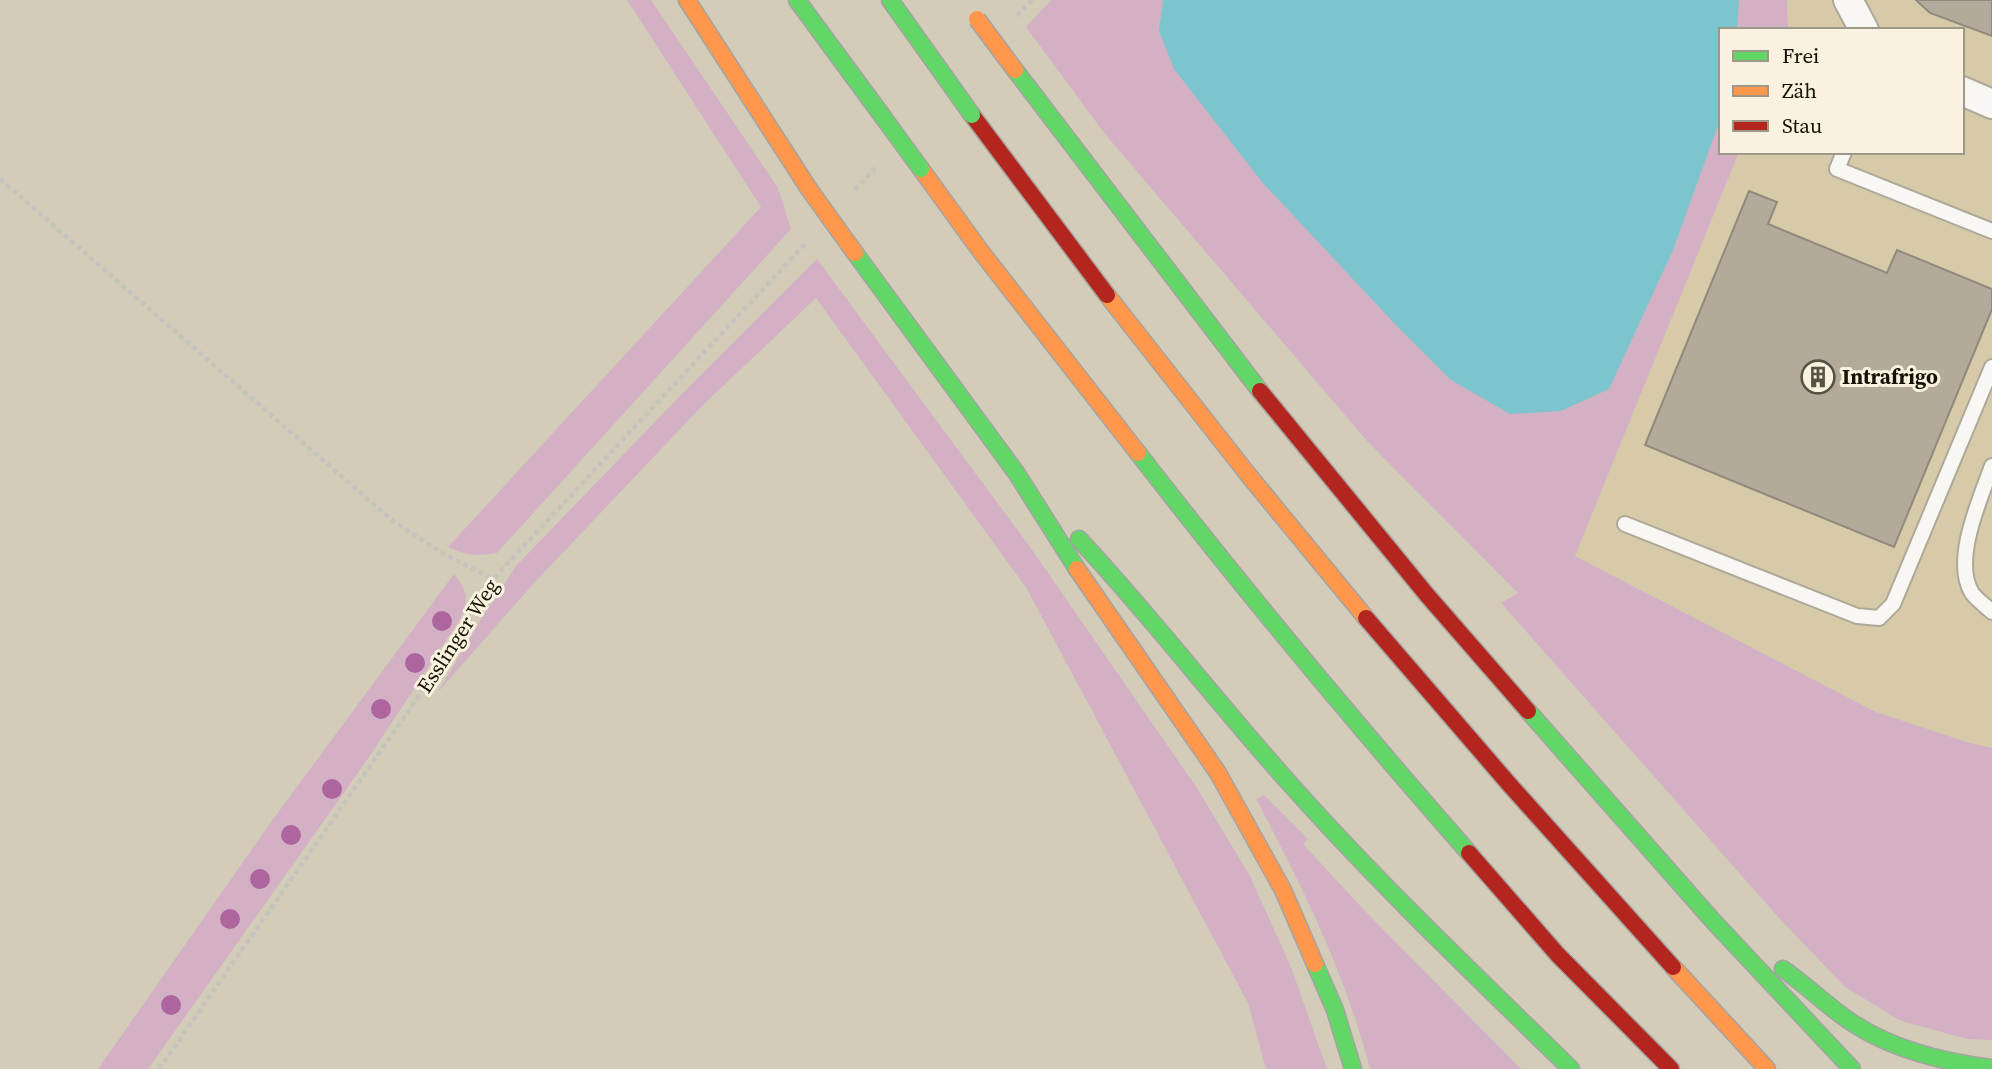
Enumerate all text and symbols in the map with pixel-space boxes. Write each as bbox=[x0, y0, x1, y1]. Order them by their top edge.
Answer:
legend bbox=[1719, 28, 1964, 154]
text: Frei bbox=[1782, 41, 1819, 70]
text: Zäh bbox=[1782, 76, 1817, 105]
text: Stau bbox=[1782, 111, 1822, 140]
building icon: Intrafrigo bbox=[1799, 358, 1837, 396]
place label: Intrafrigo bbox=[1842, 362, 1938, 391]
street label: Esslinger Weg bbox=[410, 573, 505, 698]

